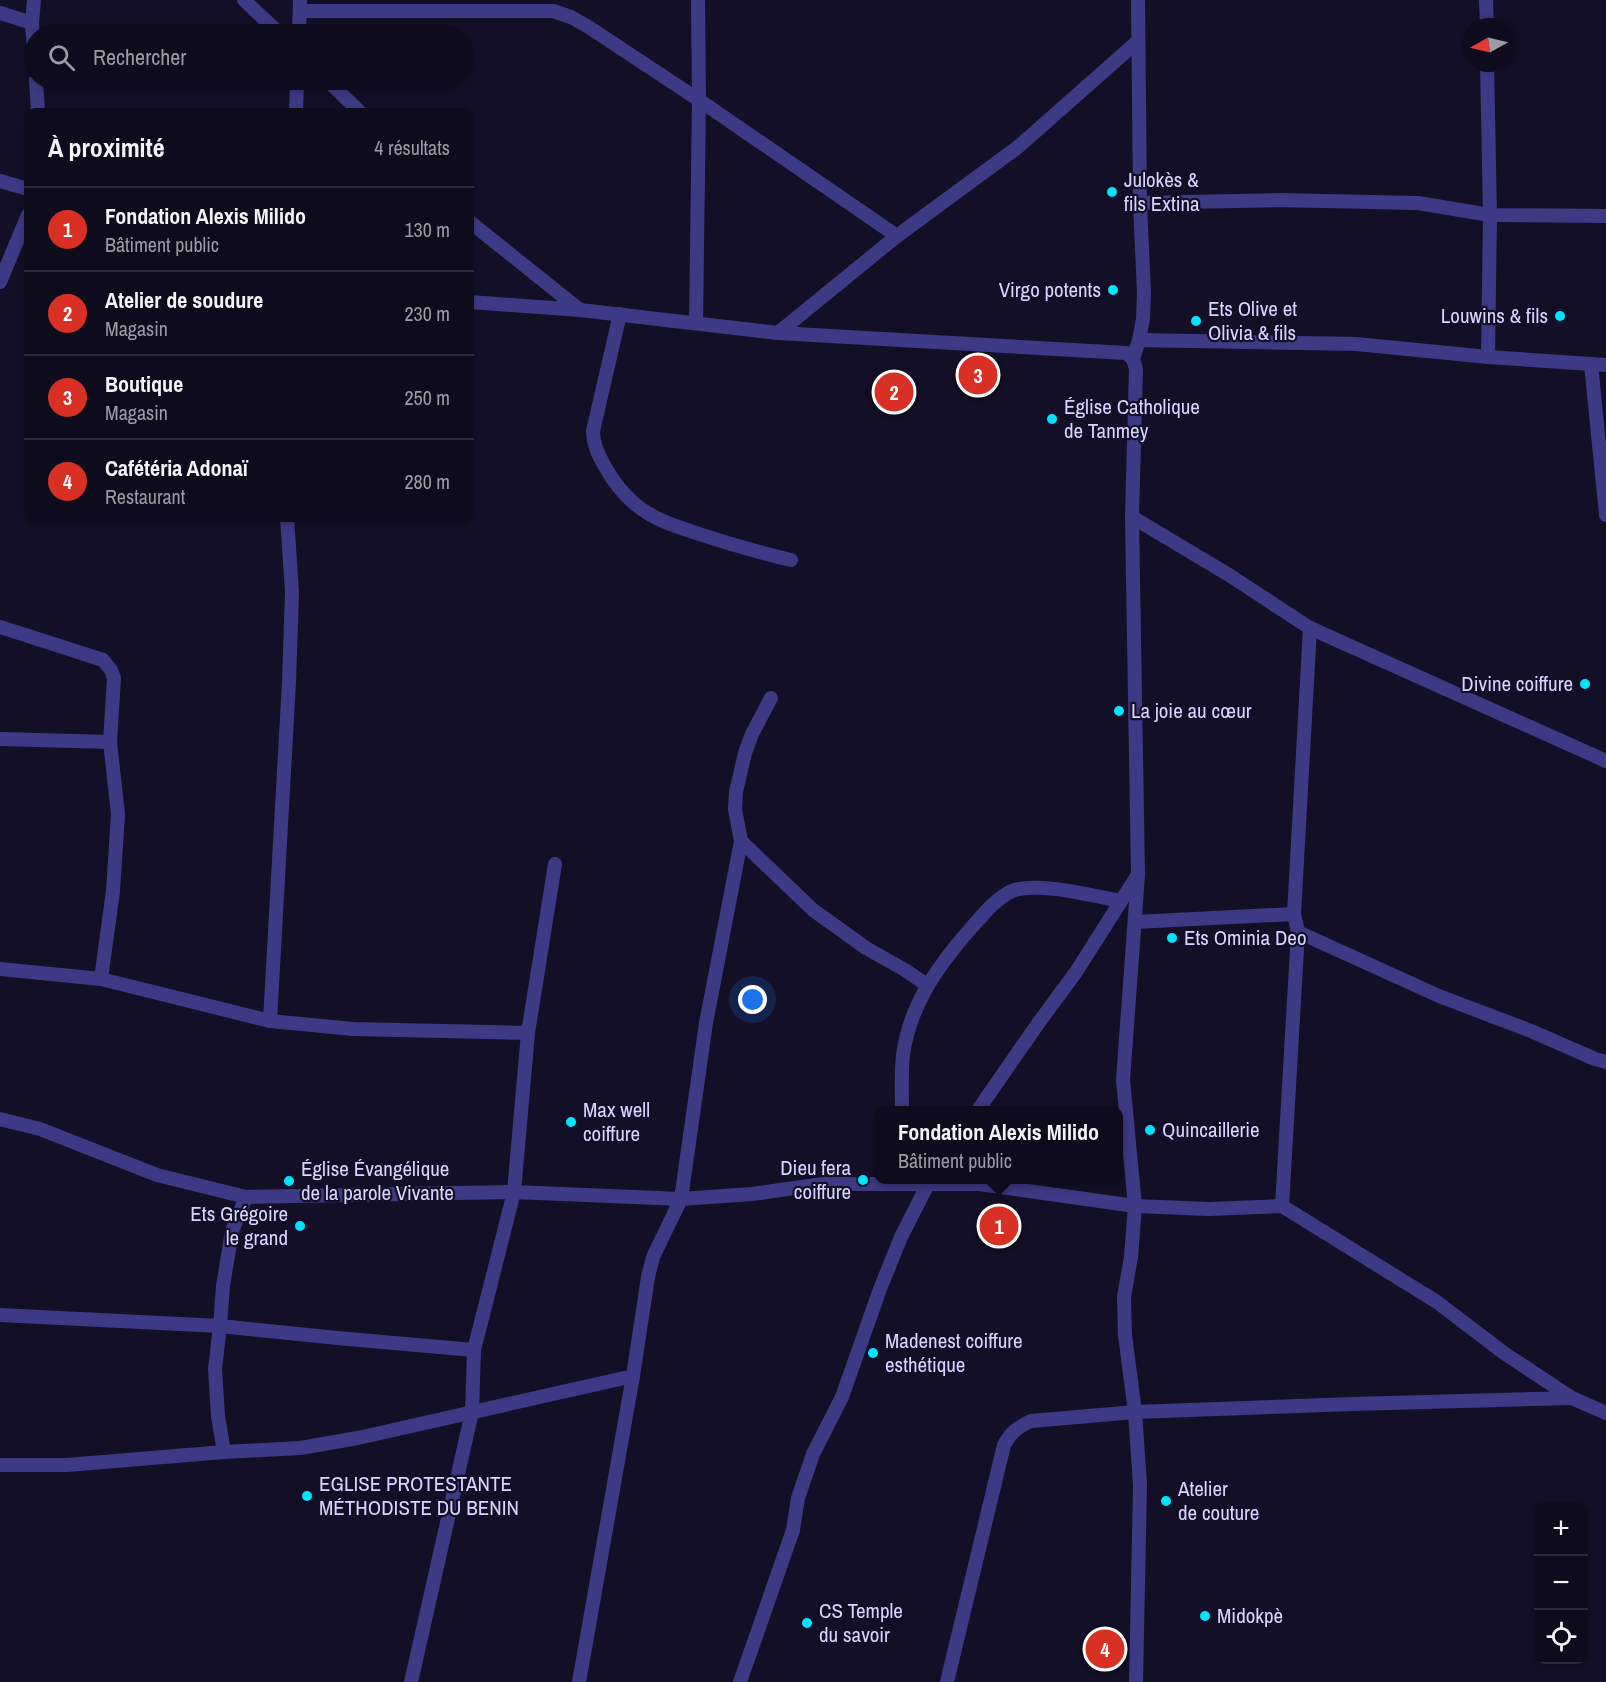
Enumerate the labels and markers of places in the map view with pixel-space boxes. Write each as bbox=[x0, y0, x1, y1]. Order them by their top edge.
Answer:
place label: Julokès & fils Extina bbox=[1124, 165, 1200, 218]
marker: Julokès & fils Extina bbox=[1105, 185, 1119, 199]
place label: Virgo potents bbox=[999, 275, 1101, 304]
marker: Virgo potents bbox=[1106, 283, 1120, 297]
place label: Ets Olive et Olivia & fils bbox=[1208, 294, 1297, 347]
place label: Louwins & fils bbox=[1441, 301, 1548, 330]
marker: Louwins & fils bbox=[1553, 309, 1567, 323]
marker: Ets Olive et Olivia & fils bbox=[1189, 314, 1203, 328]
pin: 3 bbox=[958, 352, 998, 398]
pin: 2 bbox=[874, 370, 914, 414]
place label: Église Catholique de Tanmey bbox=[1064, 392, 1200, 445]
marker: Église Catholique de Tanmey bbox=[1045, 412, 1059, 426]
place label: Divine coiffure bbox=[1461, 669, 1573, 698]
marker: Divine coiffure bbox=[1578, 677, 1592, 691]
place label: La joie au cœur bbox=[1131, 696, 1252, 725]
marker: La joie au cœur bbox=[1112, 704, 1126, 718]
place label: Ets Ominia Deo bbox=[1184, 923, 1307, 952]
marker: Ets Ominia Deo bbox=[1165, 931, 1179, 945]
place label: Max well coiffure bbox=[583, 1095, 650, 1148]
marker: Max well coiffure bbox=[564, 1115, 578, 1129]
place label: Quincaillerie bbox=[1162, 1115, 1260, 1144]
marker: Quincaillerie bbox=[1143, 1123, 1157, 1137]
place label: Dieu fera coiffure bbox=[780, 1153, 851, 1206]
place label: Église Évangélique de la parole Vivante bbox=[301, 1154, 454, 1207]
marker: Dieu fera coiffure bbox=[856, 1173, 870, 1187]
marker: Église Évangélique de la parole Vivante bbox=[282, 1174, 296, 1188]
place label: Ets Grégoire le grand bbox=[190, 1199, 288, 1252]
pin: 1 bbox=[980, 1204, 1018, 1248]
marker: Ets Grégoire le grand bbox=[293, 1219, 307, 1233]
place label: Madenest coiffure esthétique bbox=[885, 1326, 1023, 1379]
marker: Madenest coiffure esthétique bbox=[866, 1346, 880, 1360]
place label: EGLISE PROTESTANTE MÉTHODISTE DU BENIN bbox=[319, 1469, 519, 1522]
place label: Atelier de couture bbox=[1177, 1474, 1259, 1527]
marker: EGLISE PROTESTANTE MÉTHODISTE DU BENIN bbox=[300, 1489, 314, 1503]
marker: Atelier de couture bbox=[1159, 1494, 1173, 1508]
place label: CS Temple du savoir bbox=[819, 1596, 903, 1649]
place label: Midokpè bbox=[1217, 1601, 1283, 1630]
marker: Midokpè bbox=[1198, 1609, 1212, 1623]
marker: CS Temple du savoir bbox=[800, 1616, 814, 1630]
pin: 4 bbox=[1086, 1626, 1124, 1672]

